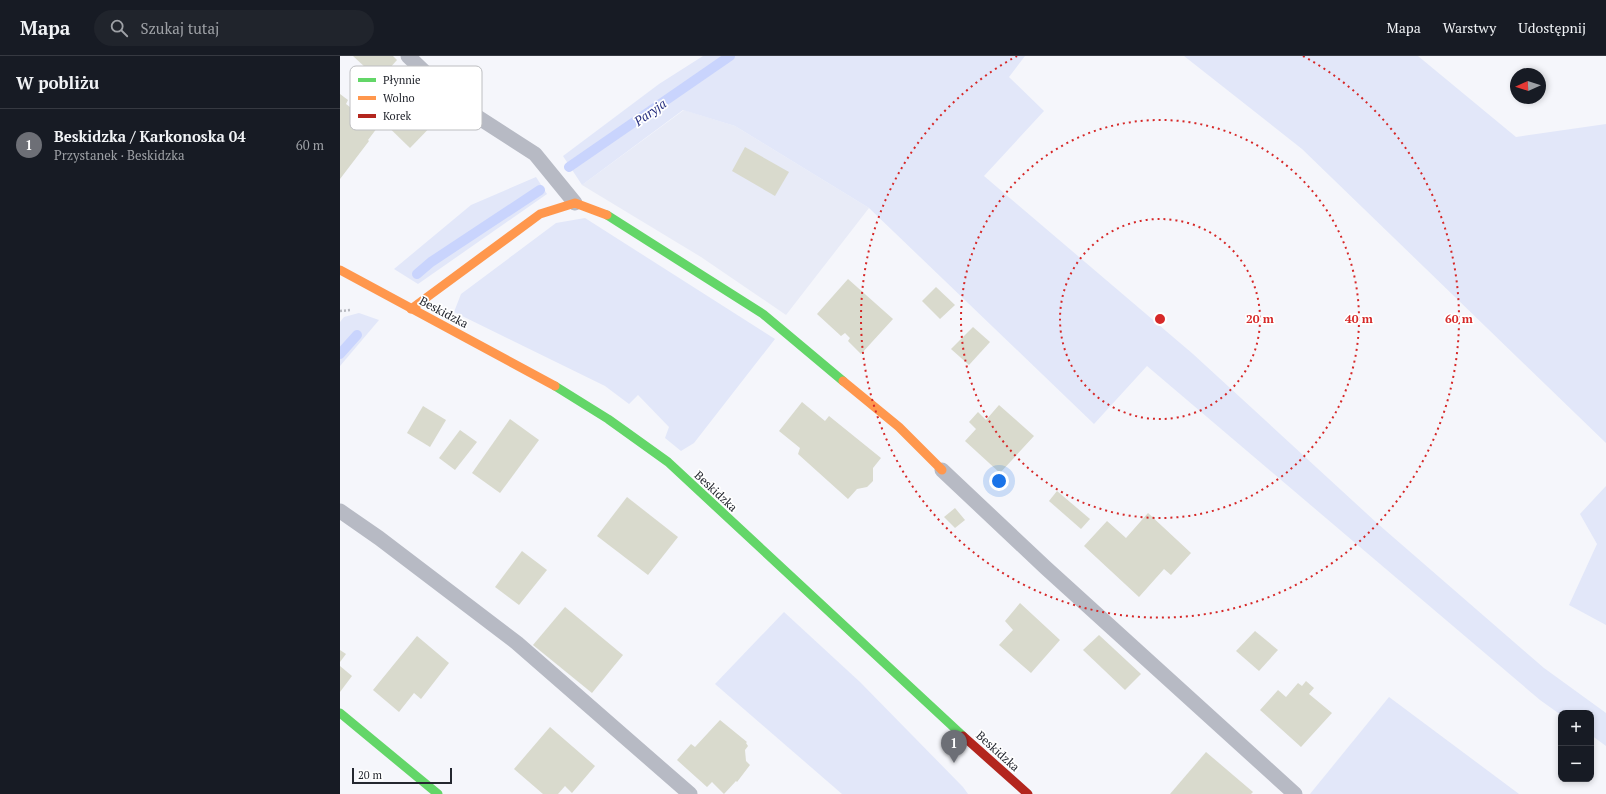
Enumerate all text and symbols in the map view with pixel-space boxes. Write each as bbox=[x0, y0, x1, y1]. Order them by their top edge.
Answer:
search box bbox=[94, 10, 374, 46]
text: Mapa bbox=[20, 15, 70, 40]
icon: search bbox=[108, 17, 130, 39]
text: Szukaj tutaj bbox=[140, 18, 219, 38]
text: Mapa bbox=[1387, 18, 1421, 37]
text: Warstwy bbox=[1443, 18, 1496, 37]
text: Udostępnij bbox=[1518, 18, 1586, 37]
legend bbox=[350, 66, 482, 130]
north arrow bbox=[1510, 68, 1546, 104]
text: W pobliżu bbox=[16, 71, 99, 94]
text: Płynnie bbox=[383, 73, 421, 87]
text: Wolno bbox=[383, 91, 415, 105]
water label: Paryja bbox=[629, 94, 670, 130]
text: Korek bbox=[383, 109, 411, 123]
text: Beskidzka / Karkonoska 04 bbox=[54, 126, 246, 146]
text: 1 bbox=[25, 136, 33, 154]
text: 60 m bbox=[296, 136, 324, 154]
text: Przystanek · Beskidzka bbox=[54, 146, 185, 164]
street label: Beskidzka bbox=[417, 293, 471, 331]
text: 20 m bbox=[1246, 311, 1274, 326]
text: 40 m bbox=[1345, 311, 1373, 326]
text: 60 m bbox=[1445, 311, 1473, 326]
centre of rings bbox=[1153, 312, 1167, 326]
street label: Beskidzka bbox=[691, 467, 741, 515]
your location bbox=[989, 471, 1009, 491]
map controls bbox=[1558, 710, 1594, 782]
button: + bbox=[1558, 710, 1594, 746]
street label: Beskidzka bbox=[973, 728, 1023, 774]
pin: 1 bbox=[941, 730, 967, 763]
button: − bbox=[1558, 746, 1594, 782]
scale bar bbox=[352, 766, 452, 785]
text: 20 m bbox=[358, 768, 382, 782]

